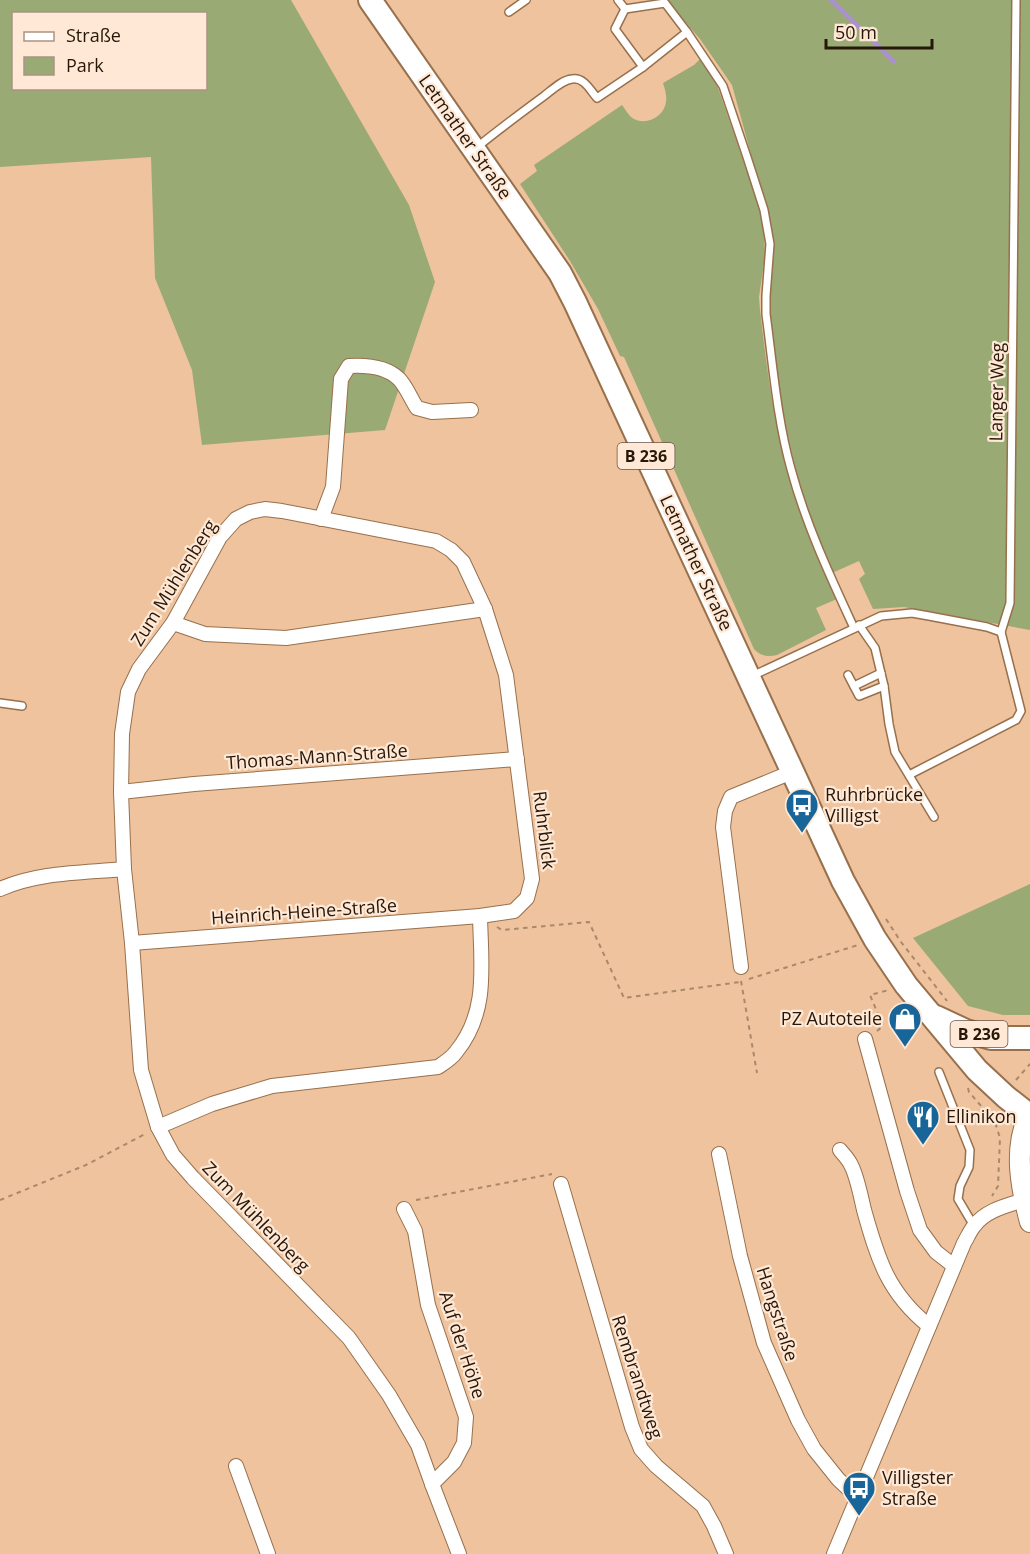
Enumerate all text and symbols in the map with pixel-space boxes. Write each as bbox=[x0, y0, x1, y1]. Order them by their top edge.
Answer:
legend bbox=[12, 12, 207, 90]
scale bar bbox=[826, 12, 932, 50]
text: 50 m bbox=[835, 20, 877, 44]
text: Straße bbox=[66, 23, 121, 47]
text: Park bbox=[66, 53, 104, 77]
street label: Letmather Straße bbox=[414, 69, 518, 204]
street label: Langer Weg bbox=[983, 342, 1009, 442]
road number: B 236 bbox=[618, 443, 674, 469]
street label: Letmather Straße bbox=[655, 491, 739, 634]
street label: Zum Mühlenberg bbox=[125, 514, 222, 650]
street label: Thomas-Mann-Straße bbox=[225, 738, 408, 774]
place label: Ruhrbrücke Villigst bbox=[825, 782, 923, 827]
bus stop icon: Ruhrbrücke Villigst bbox=[784, 787, 820, 834]
street label: Ruhrblick bbox=[528, 789, 562, 871]
street label: Heinrich-Heine-Straße bbox=[210, 893, 398, 929]
shop icon: PZ Autoteile bbox=[887, 1001, 923, 1048]
place label: PZ Autoteile bbox=[781, 1006, 882, 1030]
road number: B 236 bbox=[950, 1021, 1008, 1047]
restaurant icon: Ellinikon bbox=[905, 1099, 941, 1146]
place label: Ellinikon bbox=[946, 1104, 1017, 1128]
street label: Zum Mühlenberg bbox=[198, 1156, 316, 1277]
street label: Hangstraße bbox=[751, 1263, 804, 1364]
street label: Auf der Höhe bbox=[434, 1288, 492, 1401]
street label: Rembrandtweg bbox=[607, 1312, 669, 1442]
place label: Villigster Straße bbox=[882, 1465, 954, 1510]
bus stop icon: Villigster Straße bbox=[841, 1470, 877, 1517]

